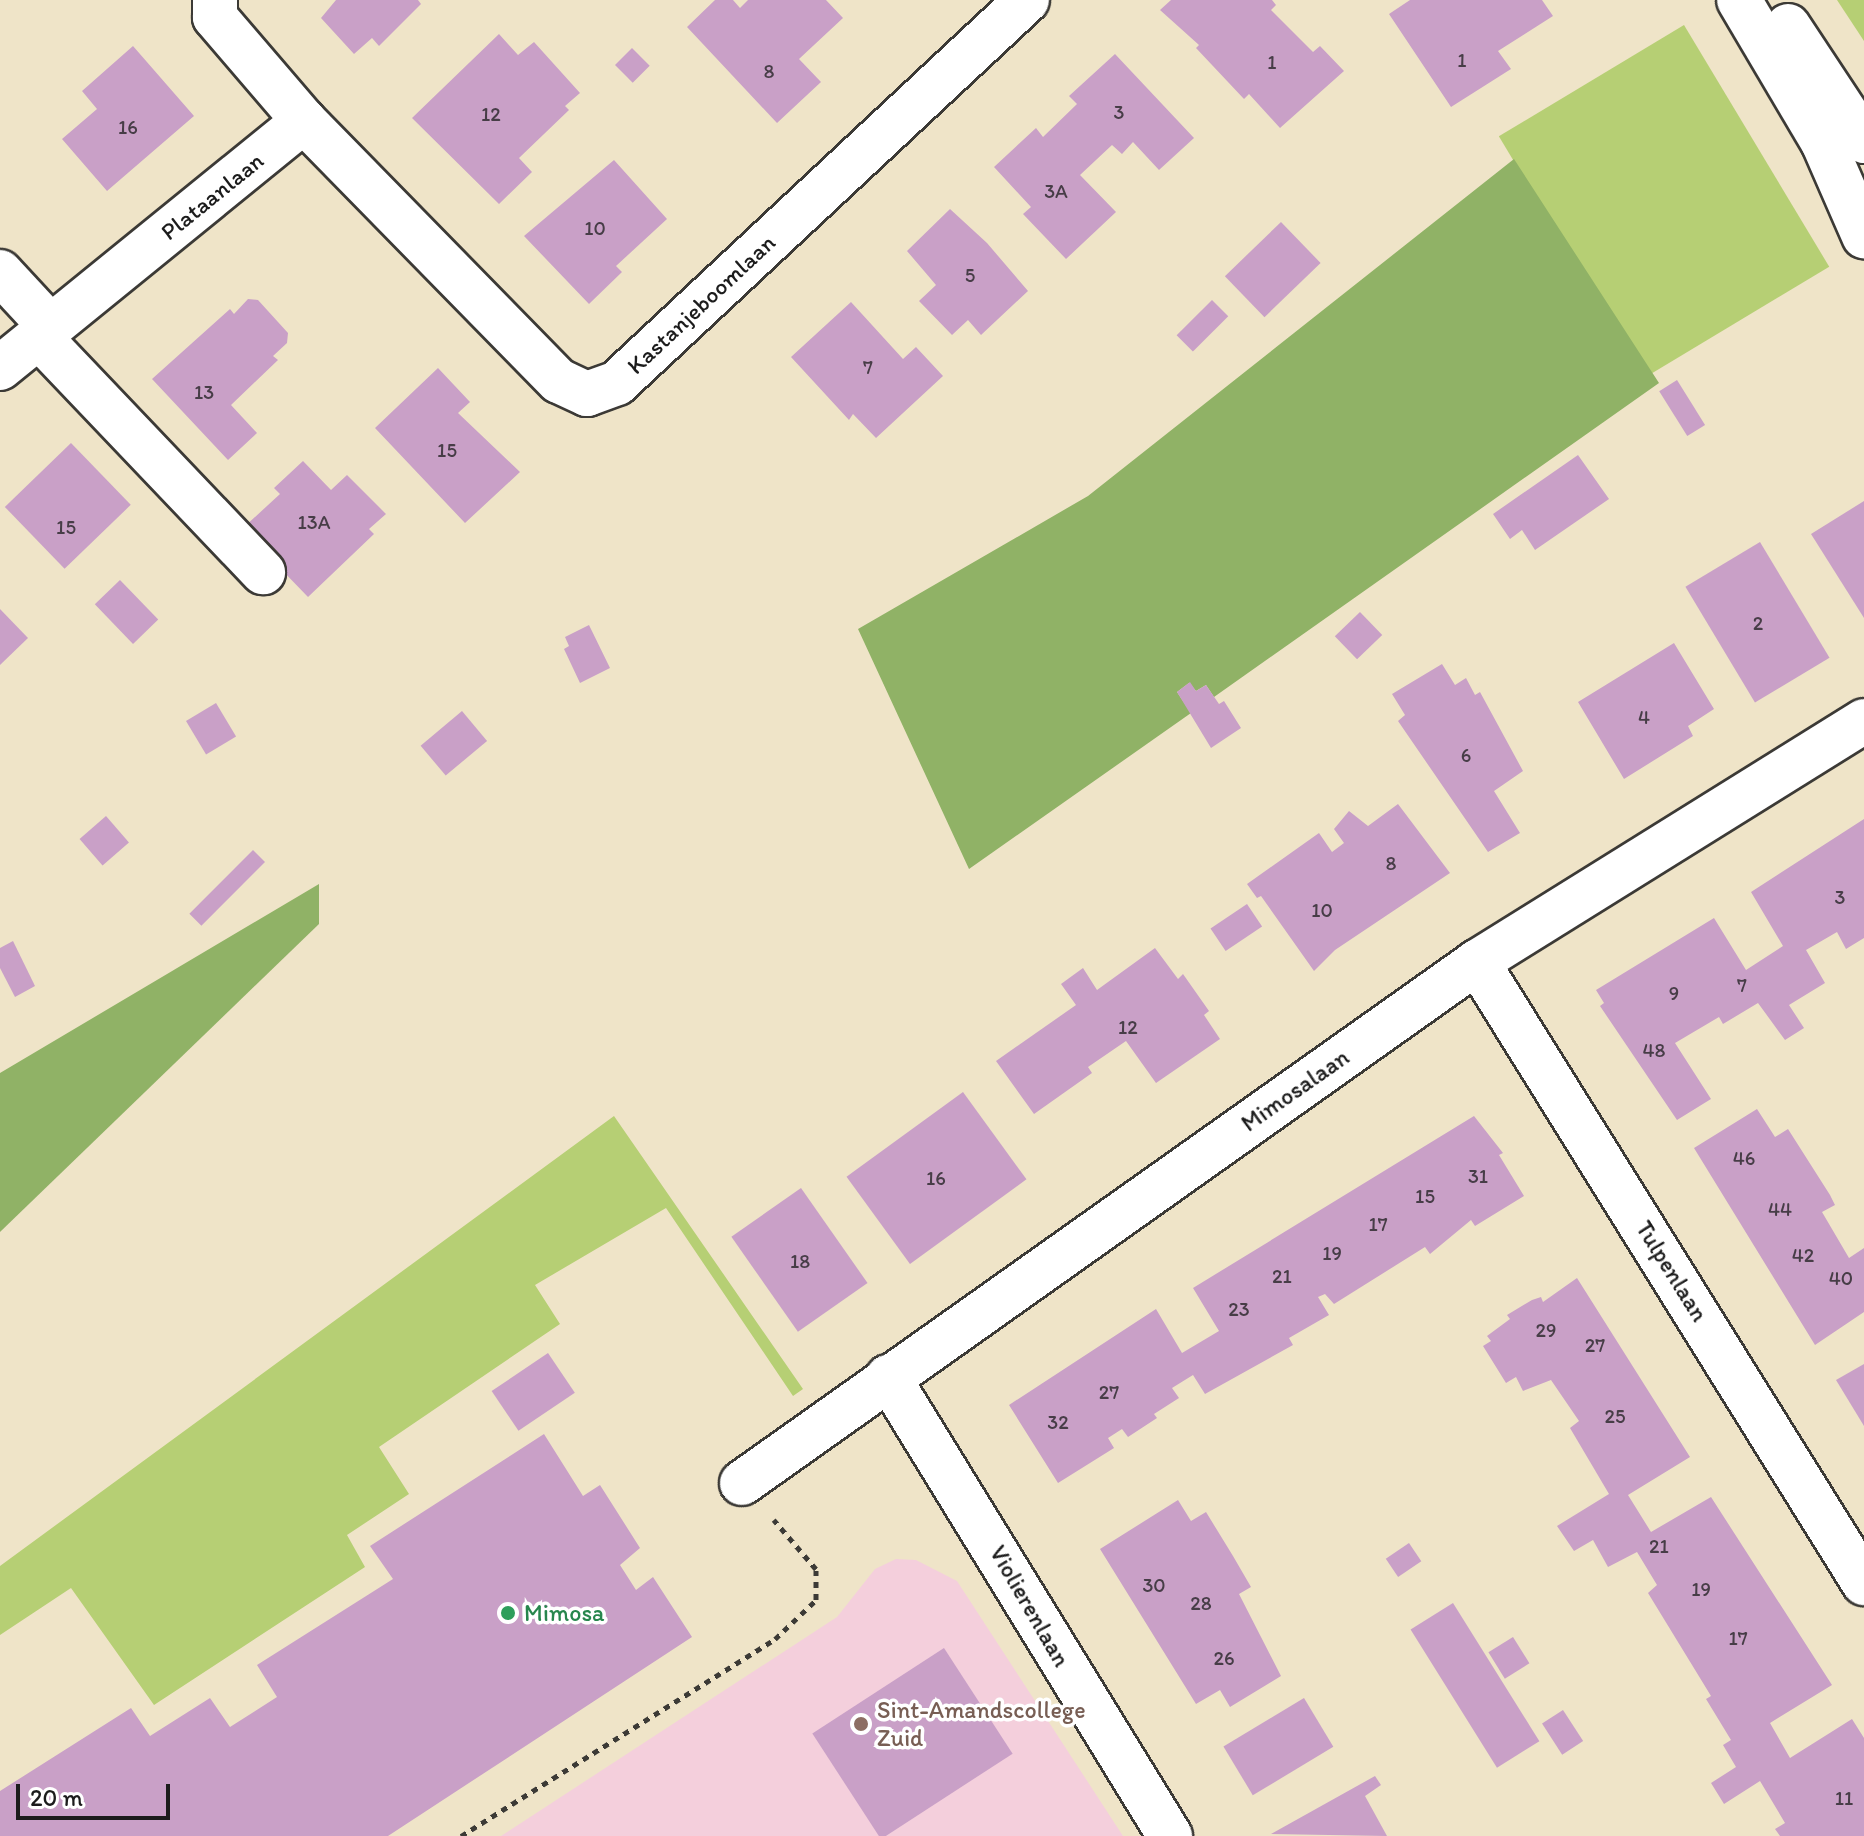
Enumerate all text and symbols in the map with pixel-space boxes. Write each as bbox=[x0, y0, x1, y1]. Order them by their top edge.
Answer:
house number: 1 bbox=[1457, 48, 1467, 72]
house number: 1 bbox=[1267, 50, 1277, 74]
house number: 8 bbox=[764, 59, 774, 83]
house number: 3 bbox=[1114, 100, 1124, 124]
house number: 12 bbox=[481, 102, 501, 126]
house number: 16 bbox=[118, 115, 138, 139]
street label: Plataanlaan bbox=[155, 146, 269, 246]
house number: 3A bbox=[1044, 179, 1068, 203]
house number: 10 bbox=[584, 216, 606, 240]
street label: Kastanjeboomlaan bbox=[621, 228, 781, 380]
house number: 5 bbox=[965, 263, 975, 287]
house number: 7 bbox=[863, 355, 873, 379]
house number: 13 bbox=[194, 380, 214, 404]
house number: 15 bbox=[437, 438, 457, 462]
house number: 13A bbox=[298, 510, 330, 534]
house number: 15 bbox=[56, 515, 76, 539]
house number: 2 bbox=[1753, 611, 1763, 635]
house number: 4 bbox=[1638, 705, 1650, 729]
house number: 6 bbox=[1461, 743, 1471, 767]
house number: 8 bbox=[1386, 851, 1396, 875]
house number: 3 bbox=[1835, 885, 1845, 909]
house number: 10 bbox=[1311, 898, 1333, 922]
house number: 7 bbox=[1737, 973, 1747, 997]
house number: 9 bbox=[1669, 981, 1679, 1005]
house number: 12 bbox=[1118, 1015, 1138, 1039]
house number: 48 bbox=[1643, 1038, 1665, 1062]
street label: Mimosalaan bbox=[1235, 1042, 1355, 1138]
house number: 46 bbox=[1733, 1146, 1755, 1170]
house number: 31 bbox=[1468, 1164, 1488, 1188]
house number: 16 bbox=[926, 1166, 946, 1190]
house number: 15 bbox=[1415, 1184, 1435, 1208]
house number: 44 bbox=[1768, 1197, 1792, 1221]
house number: 17 bbox=[1368, 1212, 1388, 1236]
street label: Tulpenlaan bbox=[1630, 1215, 1714, 1327]
house number: 19 bbox=[1322, 1241, 1342, 1265]
house number: 42 bbox=[1792, 1243, 1814, 1267]
house number: 18 bbox=[790, 1249, 810, 1273]
house number: 21 bbox=[1272, 1264, 1292, 1288]
house number: 40 bbox=[1829, 1266, 1853, 1290]
house number: 23 bbox=[1228, 1297, 1250, 1321]
house number: 29 bbox=[1536, 1318, 1556, 1342]
house number: 27 bbox=[1585, 1333, 1605, 1357]
house number: 27 bbox=[1099, 1380, 1119, 1404]
house number: 25 bbox=[1604, 1404, 1626, 1428]
house number: 32 bbox=[1047, 1410, 1069, 1434]
house number: 21 bbox=[1649, 1534, 1669, 1558]
street label: Violierenlaan bbox=[984, 1540, 1076, 1672]
house number: 30 bbox=[1142, 1573, 1166, 1597]
house number: 19 bbox=[1691, 1577, 1711, 1601]
house number: 28 bbox=[1190, 1591, 1212, 1615]
place label: Mimosa bbox=[524, 1599, 605, 1627]
marker: Mimosa bbox=[499, 1604, 517, 1622]
house number: 17 bbox=[1728, 1626, 1748, 1650]
house number: 26 bbox=[1213, 1646, 1235, 1670]
place label: Sint-Amandscollege Zuid bbox=[877, 1696, 1086, 1752]
marker: Sint-Amandscollege Zuid bbox=[852, 1715, 870, 1733]
scale bar bbox=[20, 1768, 174, 1818]
text: 20 m bbox=[30, 1783, 83, 1812]
house number: 11 bbox=[1835, 1786, 1853, 1810]

